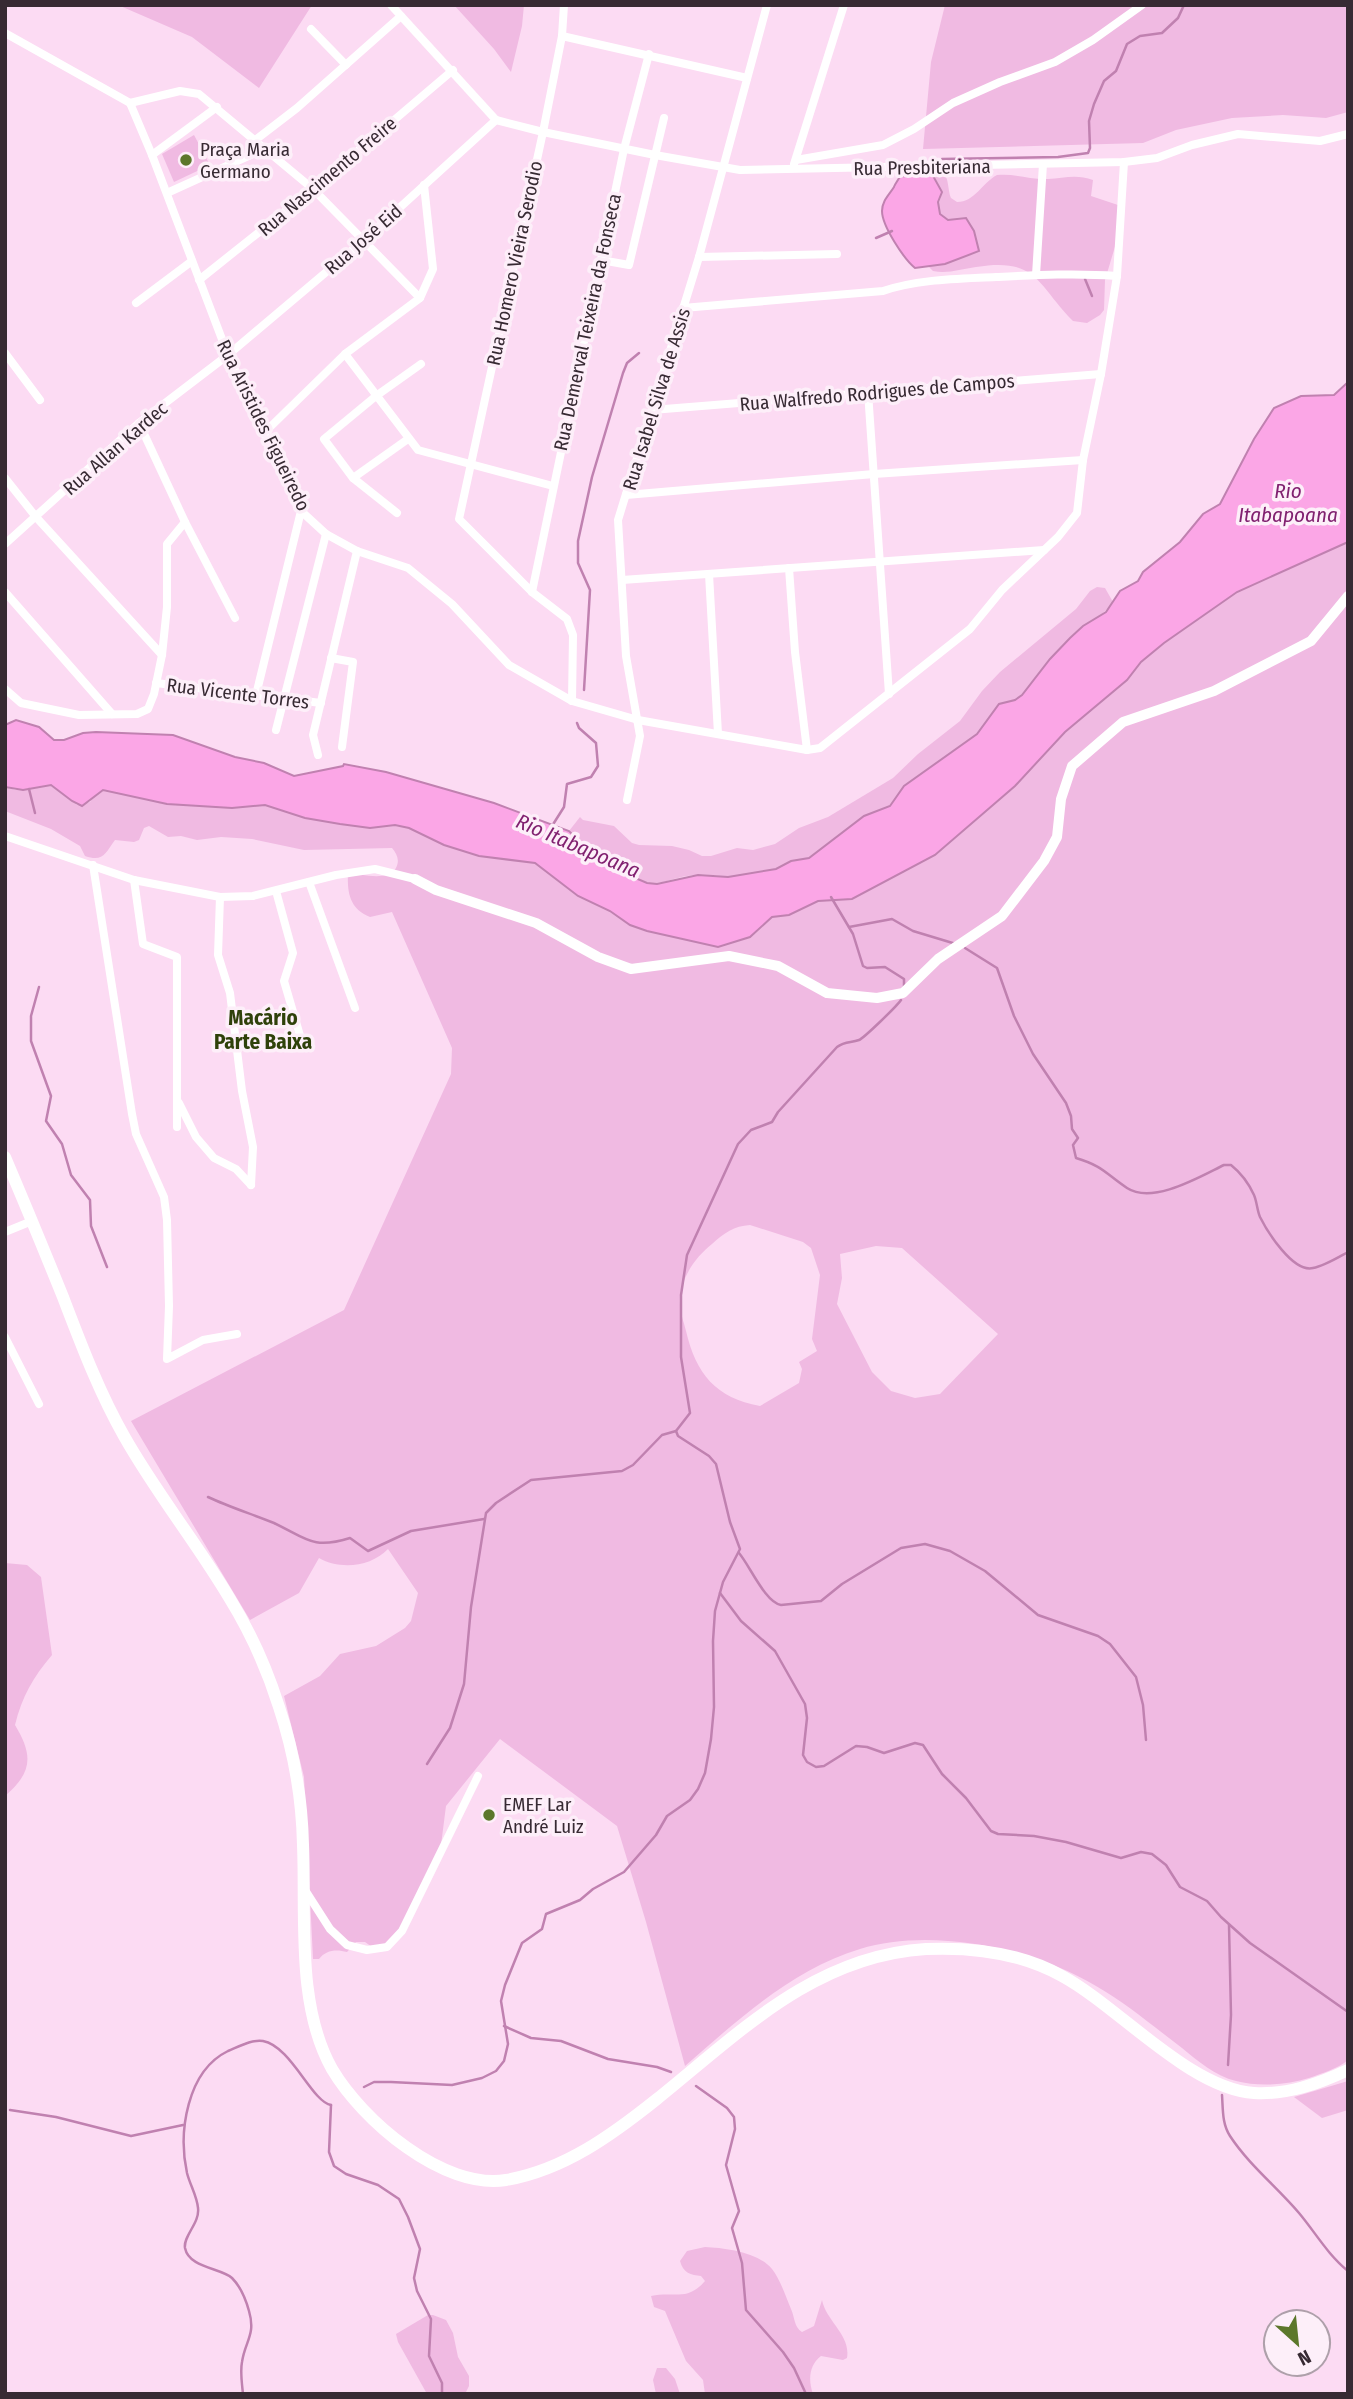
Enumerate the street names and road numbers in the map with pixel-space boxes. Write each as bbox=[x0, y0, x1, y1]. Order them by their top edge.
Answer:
street label: Rua Nascimento Freire bbox=[253, 112, 401, 241]
street label: Rua Presbiteriana bbox=[853, 155, 991, 180]
street label: Rua Homero Vieira Serodio bbox=[482, 159, 547, 367]
street label: Rua Demerval Teixeira da Fonseca bbox=[549, 191, 626, 453]
street label: Rua José Eid bbox=[320, 199, 407, 279]
street label: Rua Isabel Silva de Assis bbox=[618, 305, 695, 493]
street label: Rua Aristides Figueiredo bbox=[212, 336, 315, 515]
street label: Rua Walfredo Rodrigues de Campos bbox=[739, 369, 1015, 416]
street label: Rua Allan Kardec bbox=[58, 397, 172, 500]
street label: Rua Vicente Torres bbox=[165, 673, 311, 714]

